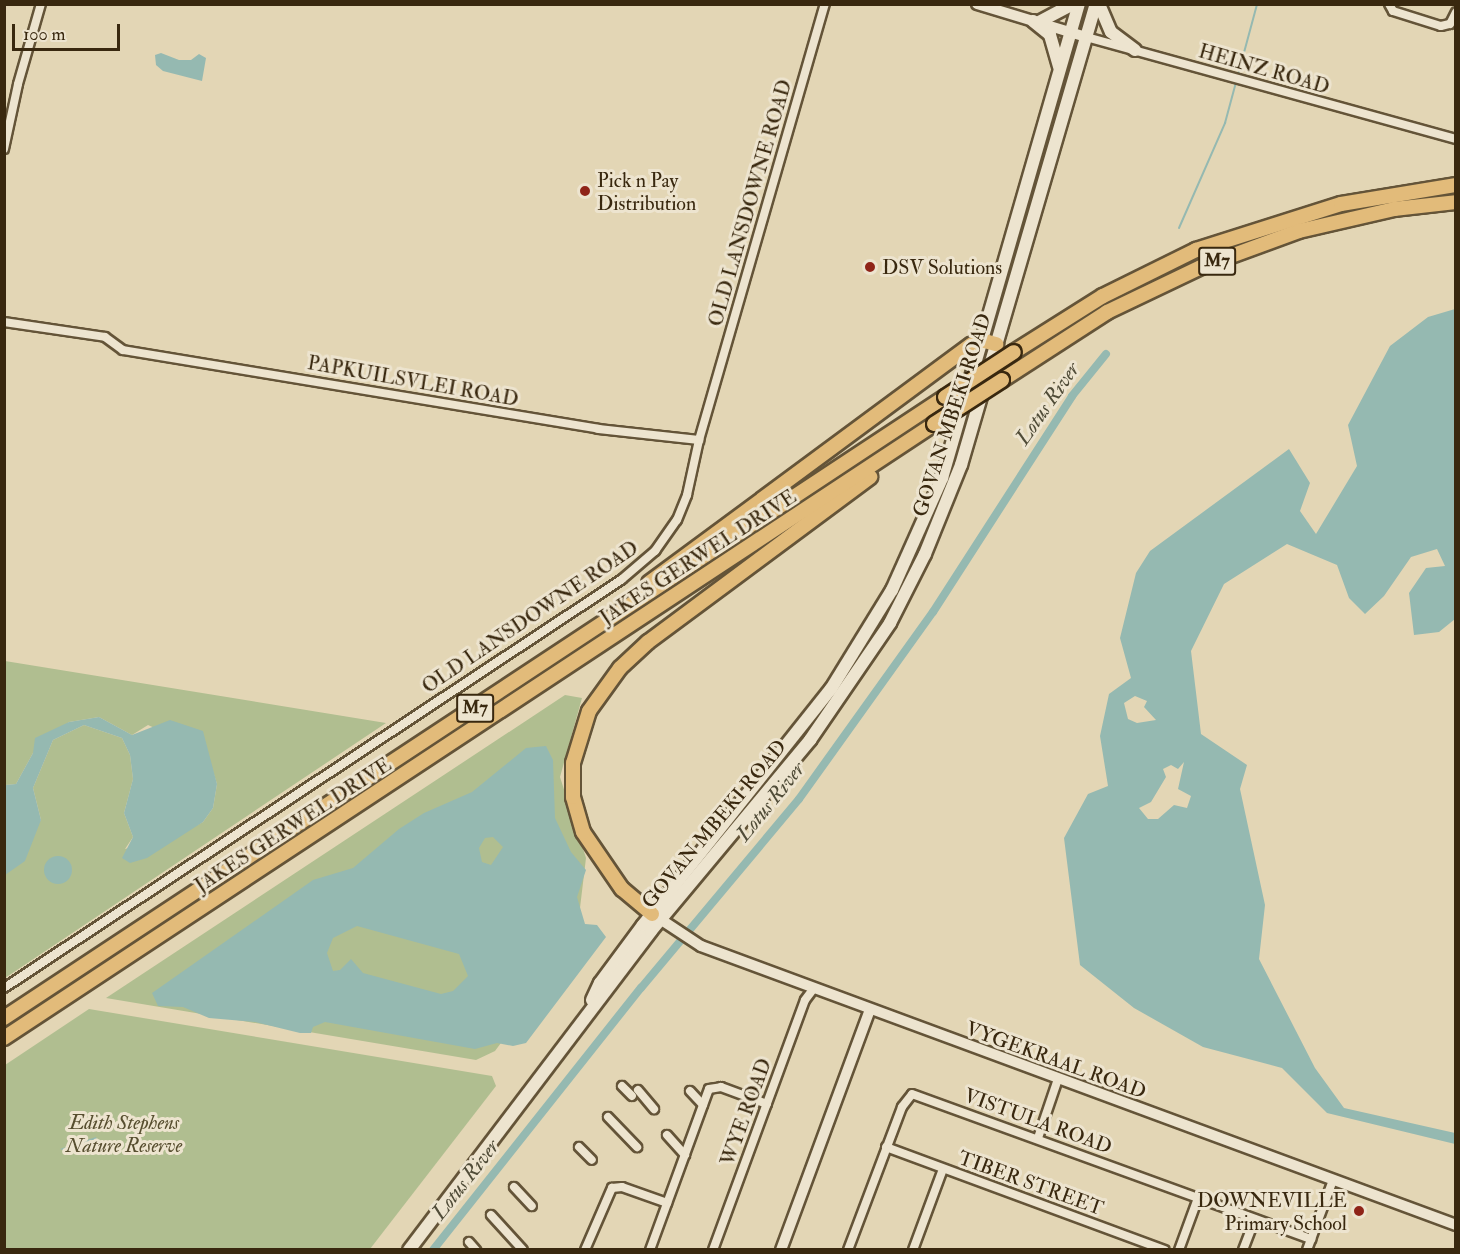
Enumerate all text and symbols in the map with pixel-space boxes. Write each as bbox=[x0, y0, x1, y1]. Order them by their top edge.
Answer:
scale bar bbox=[15, 12, 123, 50]
text: 100 m bbox=[23, 23, 66, 46]
street label: HEINZ ROAD bbox=[1196, 39, 1332, 99]
street label: OLD LANSDOWNE ROAD bbox=[703, 77, 797, 329]
place label: Pick n Pay Distribution bbox=[597, 168, 696, 215]
marker: Pick n Pay Distribution bbox=[578, 184, 592, 198]
road number: M7 bbox=[1198, 246, 1236, 276]
place label: DSV Solutions bbox=[882, 255, 1002, 279]
marker: DSV Solutions bbox=[863, 260, 877, 274]
street label: GOVAN MBEKI ROAD bbox=[908, 310, 996, 520]
street label: PAPKUILSVLEI ROAD bbox=[306, 351, 520, 411]
water label: Lotus River bbox=[1011, 358, 1085, 450]
street label: JAKES GERWEL DRIVE bbox=[595, 484, 801, 630]
street label: OLD LANSDOWNE ROAD bbox=[417, 536, 643, 698]
road number: M7 bbox=[456, 693, 494, 723]
street label: GOVAN MBEKI ROAD bbox=[637, 735, 791, 913]
street label: JAKES GERWEL DRIVE bbox=[190, 752, 396, 898]
water label: Lotus River bbox=[731, 757, 811, 847]
street label: VYGEKRAAL ROAD bbox=[963, 1016, 1149, 1104]
street label: WYE ROAD bbox=[716, 1055, 776, 1169]
street label: VISTULA ROAD bbox=[961, 1083, 1115, 1159]
park label: Edith Stephens Nature Reserve bbox=[66, 1110, 182, 1157]
water label: Lotus River bbox=[427, 1135, 505, 1225]
street label: TIBER STREET bbox=[955, 1146, 1107, 1220]
place label: DOWNEVILLE Primary School bbox=[1197, 1188, 1347, 1235]
marker: DOWNEVILLE Primary School bbox=[1352, 1204, 1366, 1218]

